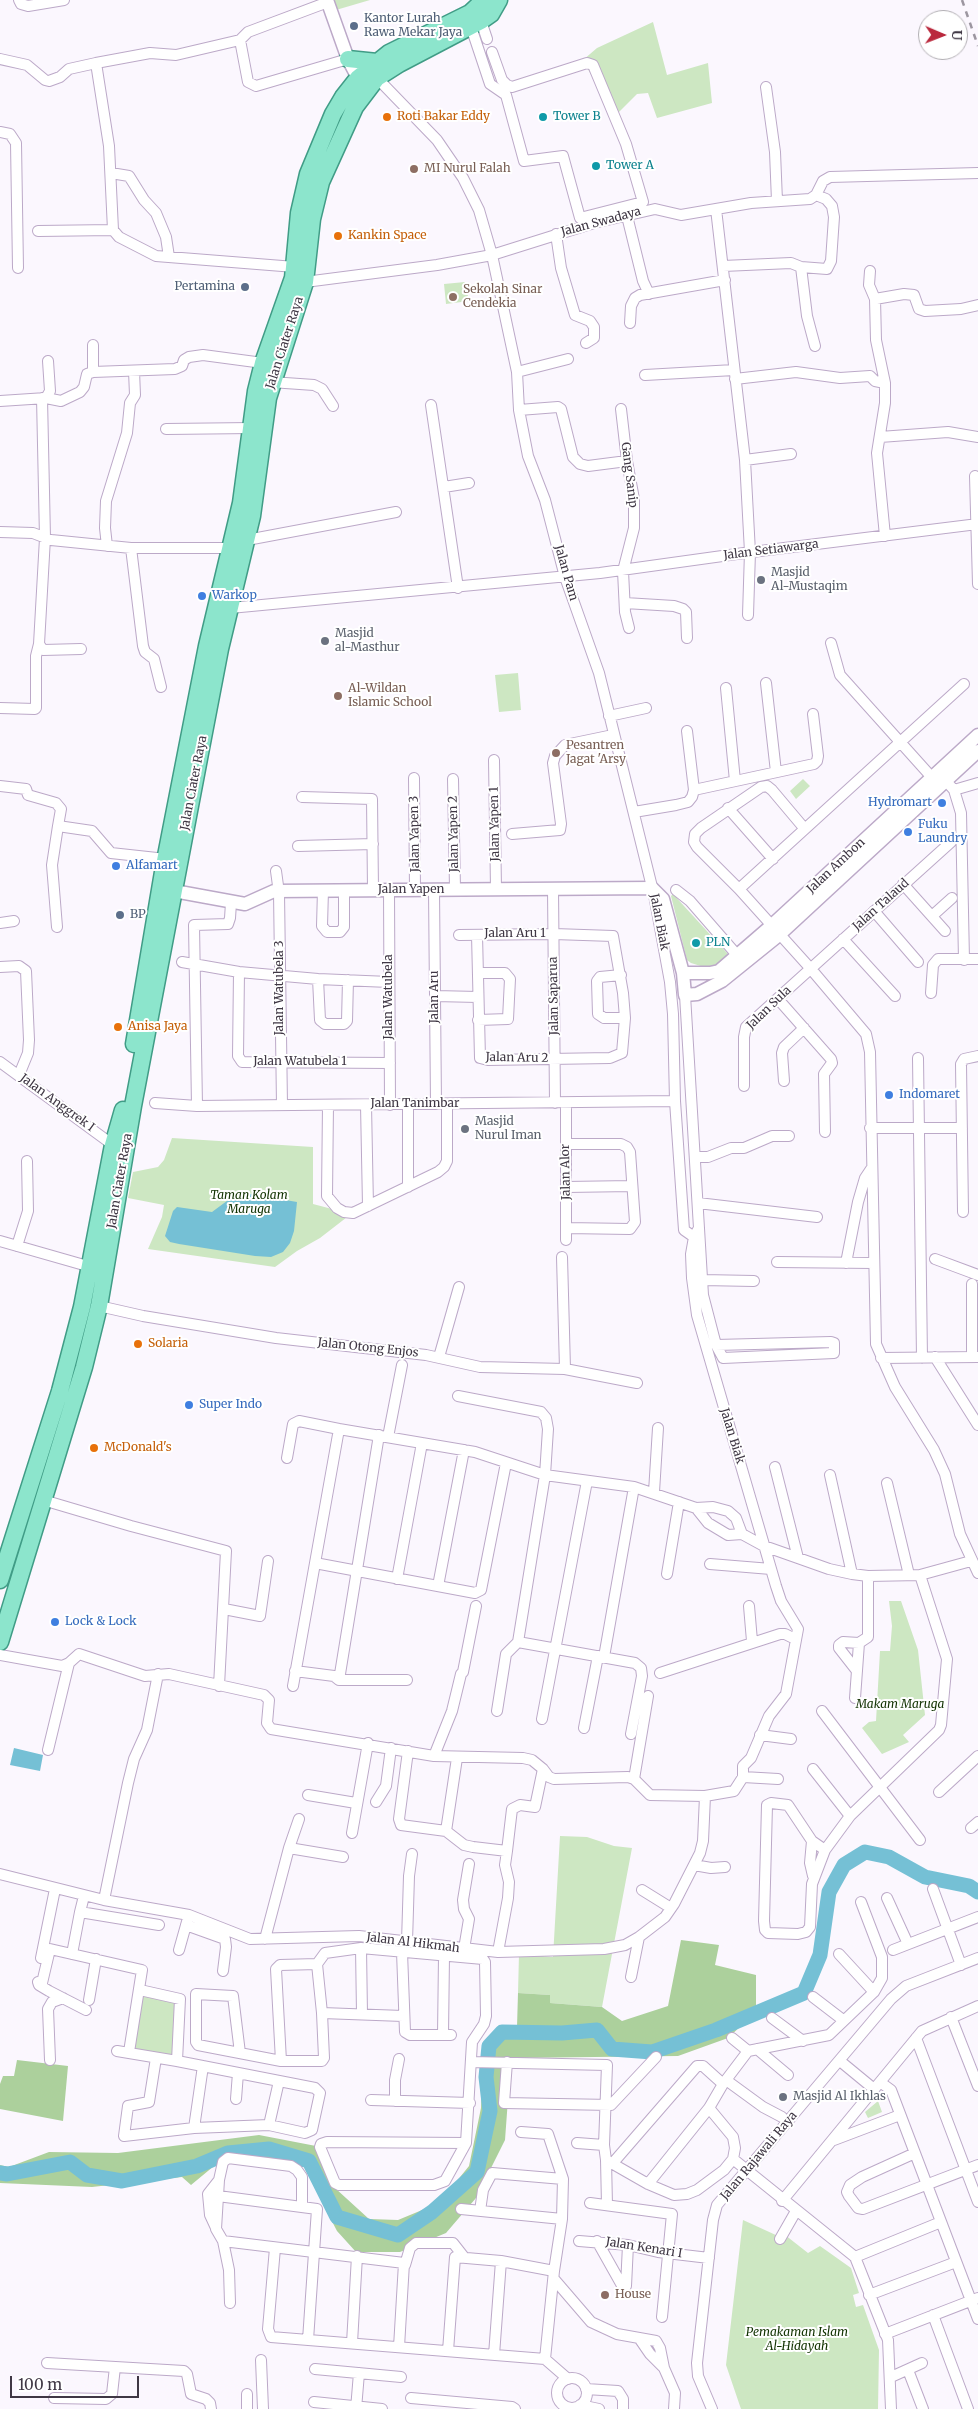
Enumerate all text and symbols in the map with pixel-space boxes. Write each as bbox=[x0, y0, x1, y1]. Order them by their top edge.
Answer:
north arrow bbox=[918, 10, 968, 60]
place label: Kantor Lurah Rawa Mekar Jaya bbox=[364, 12, 462, 40]
marker: Kantor Lurah Rawa Mekar Jaya bbox=[348, 20, 360, 32]
text: U bbox=[948, 30, 966, 41]
place label: Roti Bakar Eddy bbox=[397, 110, 490, 124]
place label: Tower B bbox=[553, 110, 601, 124]
marker: Roti Bakar Eddy bbox=[381, 111, 393, 123]
marker: Tower B bbox=[537, 111, 549, 123]
place label: Tower A bbox=[606, 159, 654, 173]
marker: Tower A bbox=[590, 160, 602, 172]
place label: MI Nurul Falah bbox=[424, 162, 511, 176]
marker: MI Nurul Falah bbox=[408, 163, 420, 175]
street label: Jalan Swadaya bbox=[560, 204, 642, 240]
place label: Kankin Space bbox=[348, 229, 427, 243]
marker: Kankin Space bbox=[332, 230, 344, 242]
place label: Pertamina bbox=[174, 280, 235, 294]
marker: Pertamina bbox=[239, 281, 251, 293]
place label: Sekolah Sinar Cendekia bbox=[463, 283, 542, 311]
marker: Sekolah Sinar Cendekia bbox=[447, 291, 459, 303]
street label: Jalan Ciater Raya bbox=[263, 295, 307, 391]
street label: Gang Sanip bbox=[618, 441, 640, 509]
street label: Jalan Setiawarga bbox=[723, 537, 819, 563]
street label: Jalan Pam bbox=[551, 543, 581, 603]
place label: Masjid Al-Mustaqim bbox=[771, 566, 848, 594]
marker: Masjid Al-Mustaqim bbox=[755, 574, 767, 586]
place label: Warkop bbox=[212, 589, 257, 603]
marker: Warkop bbox=[196, 590, 208, 602]
place label: Masjid al-Masthur bbox=[335, 627, 400, 655]
marker: Masjid al-Masthur bbox=[319, 635, 331, 647]
place label: Al-Wildan Islamic School bbox=[348, 682, 432, 710]
marker: Al-Wildan Islamic School bbox=[332, 690, 344, 702]
street label: Jalan Ciater Raya bbox=[178, 734, 210, 832]
place label: Pesantren Jagat 'Arsy bbox=[566, 739, 626, 767]
marker: Pesantren Jagat 'Arsy bbox=[550, 747, 562, 759]
street label: Jalan Yapen 1 bbox=[487, 786, 503, 862]
street label: Jalan Yapen 3 bbox=[407, 796, 423, 872]
street label: Jalan Yapen 2 bbox=[446, 796, 462, 872]
place label: Hydromart bbox=[868, 796, 932, 810]
marker: Hydromart bbox=[936, 797, 948, 809]
place label: Fuku Laundry bbox=[918, 818, 967, 846]
marker: Fuku Laundry bbox=[902, 826, 914, 838]
street label: Jalan Ambon bbox=[804, 835, 868, 897]
place label: Alfamart bbox=[126, 859, 178, 873]
marker: Alfamart bbox=[110, 860, 122, 872]
street label: Jalan Talaud bbox=[850, 876, 912, 934]
street label: Jalan Yapen bbox=[378, 883, 444, 897]
street label: Jalan Biak bbox=[646, 892, 672, 952]
place label: BP bbox=[130, 908, 146, 922]
marker: BP bbox=[114, 909, 126, 921]
street label: Jalan Aru 1 bbox=[484, 927, 546, 941]
place label: PLN bbox=[706, 936, 730, 950]
marker: PLN bbox=[690, 937, 702, 949]
street label: Jalan Watubela 3 bbox=[273, 941, 287, 1035]
street label: Jalan Watubela bbox=[382, 954, 396, 1040]
street label: Jalan Saparua bbox=[546, 957, 562, 1035]
street label: Jalan Aru bbox=[428, 970, 442, 1024]
street label: Jalan Sula bbox=[744, 983, 794, 1033]
place label: Anisa Jaya bbox=[128, 1020, 187, 1034]
marker: Anisa Jaya bbox=[112, 1021, 124, 1033]
street label: Jalan Aru 2 bbox=[485, 1050, 549, 1066]
street label: Jalan Watubela 1 bbox=[253, 1055, 347, 1069]
street label: Jalan Anggrek I bbox=[17, 1071, 97, 1135]
place label: Indomaret bbox=[899, 1088, 960, 1102]
marker: Indomaret bbox=[883, 1089, 895, 1101]
street label: Jalan Tanimbar bbox=[371, 1097, 459, 1111]
place label: Masjid Nurul Iman bbox=[475, 1115, 542, 1143]
marker: Masjid Nurul Iman bbox=[459, 1123, 471, 1135]
street label: Jalan Ciater Raya bbox=[105, 1132, 135, 1230]
street label: Jalan Alor bbox=[558, 1144, 574, 1200]
park label: Taman Kolam Maruga bbox=[210, 1189, 288, 1217]
street label: Jalan Otong Enjos bbox=[317, 1336, 419, 1360]
place label: Solaria bbox=[148, 1337, 188, 1351]
marker: Solaria bbox=[132, 1338, 144, 1350]
place label: Super Indo bbox=[199, 1398, 262, 1412]
marker: Super Indo bbox=[183, 1399, 195, 1411]
street label: Jalan Biak bbox=[717, 1406, 747, 1466]
place label: McDonald's bbox=[104, 1441, 172, 1455]
marker: McDonald's bbox=[88, 1442, 100, 1454]
place label: Lock & Lock bbox=[65, 1615, 137, 1629]
marker: Lock & Lock bbox=[49, 1616, 61, 1628]
park label: Makam Maruga bbox=[856, 1698, 944, 1712]
street label: Jalan Al Hikmah bbox=[365, 1930, 461, 1956]
place label: Masjid Al Ikhlas bbox=[793, 2090, 886, 2104]
marker: Masjid Al Ikhlas bbox=[777, 2091, 789, 2103]
street label: Jalan Rajawali Raya bbox=[718, 2109, 800, 2203]
street label: Jalan Kenari I bbox=[605, 2235, 683, 2261]
place label: House bbox=[615, 2288, 651, 2302]
marker: House bbox=[599, 2289, 611, 2301]
park label: Pemakaman Islam Al-Hidayah bbox=[746, 2326, 848, 2354]
scale bar bbox=[12, 2366, 141, 2398]
text: 100 m bbox=[18, 2375, 62, 2394]

